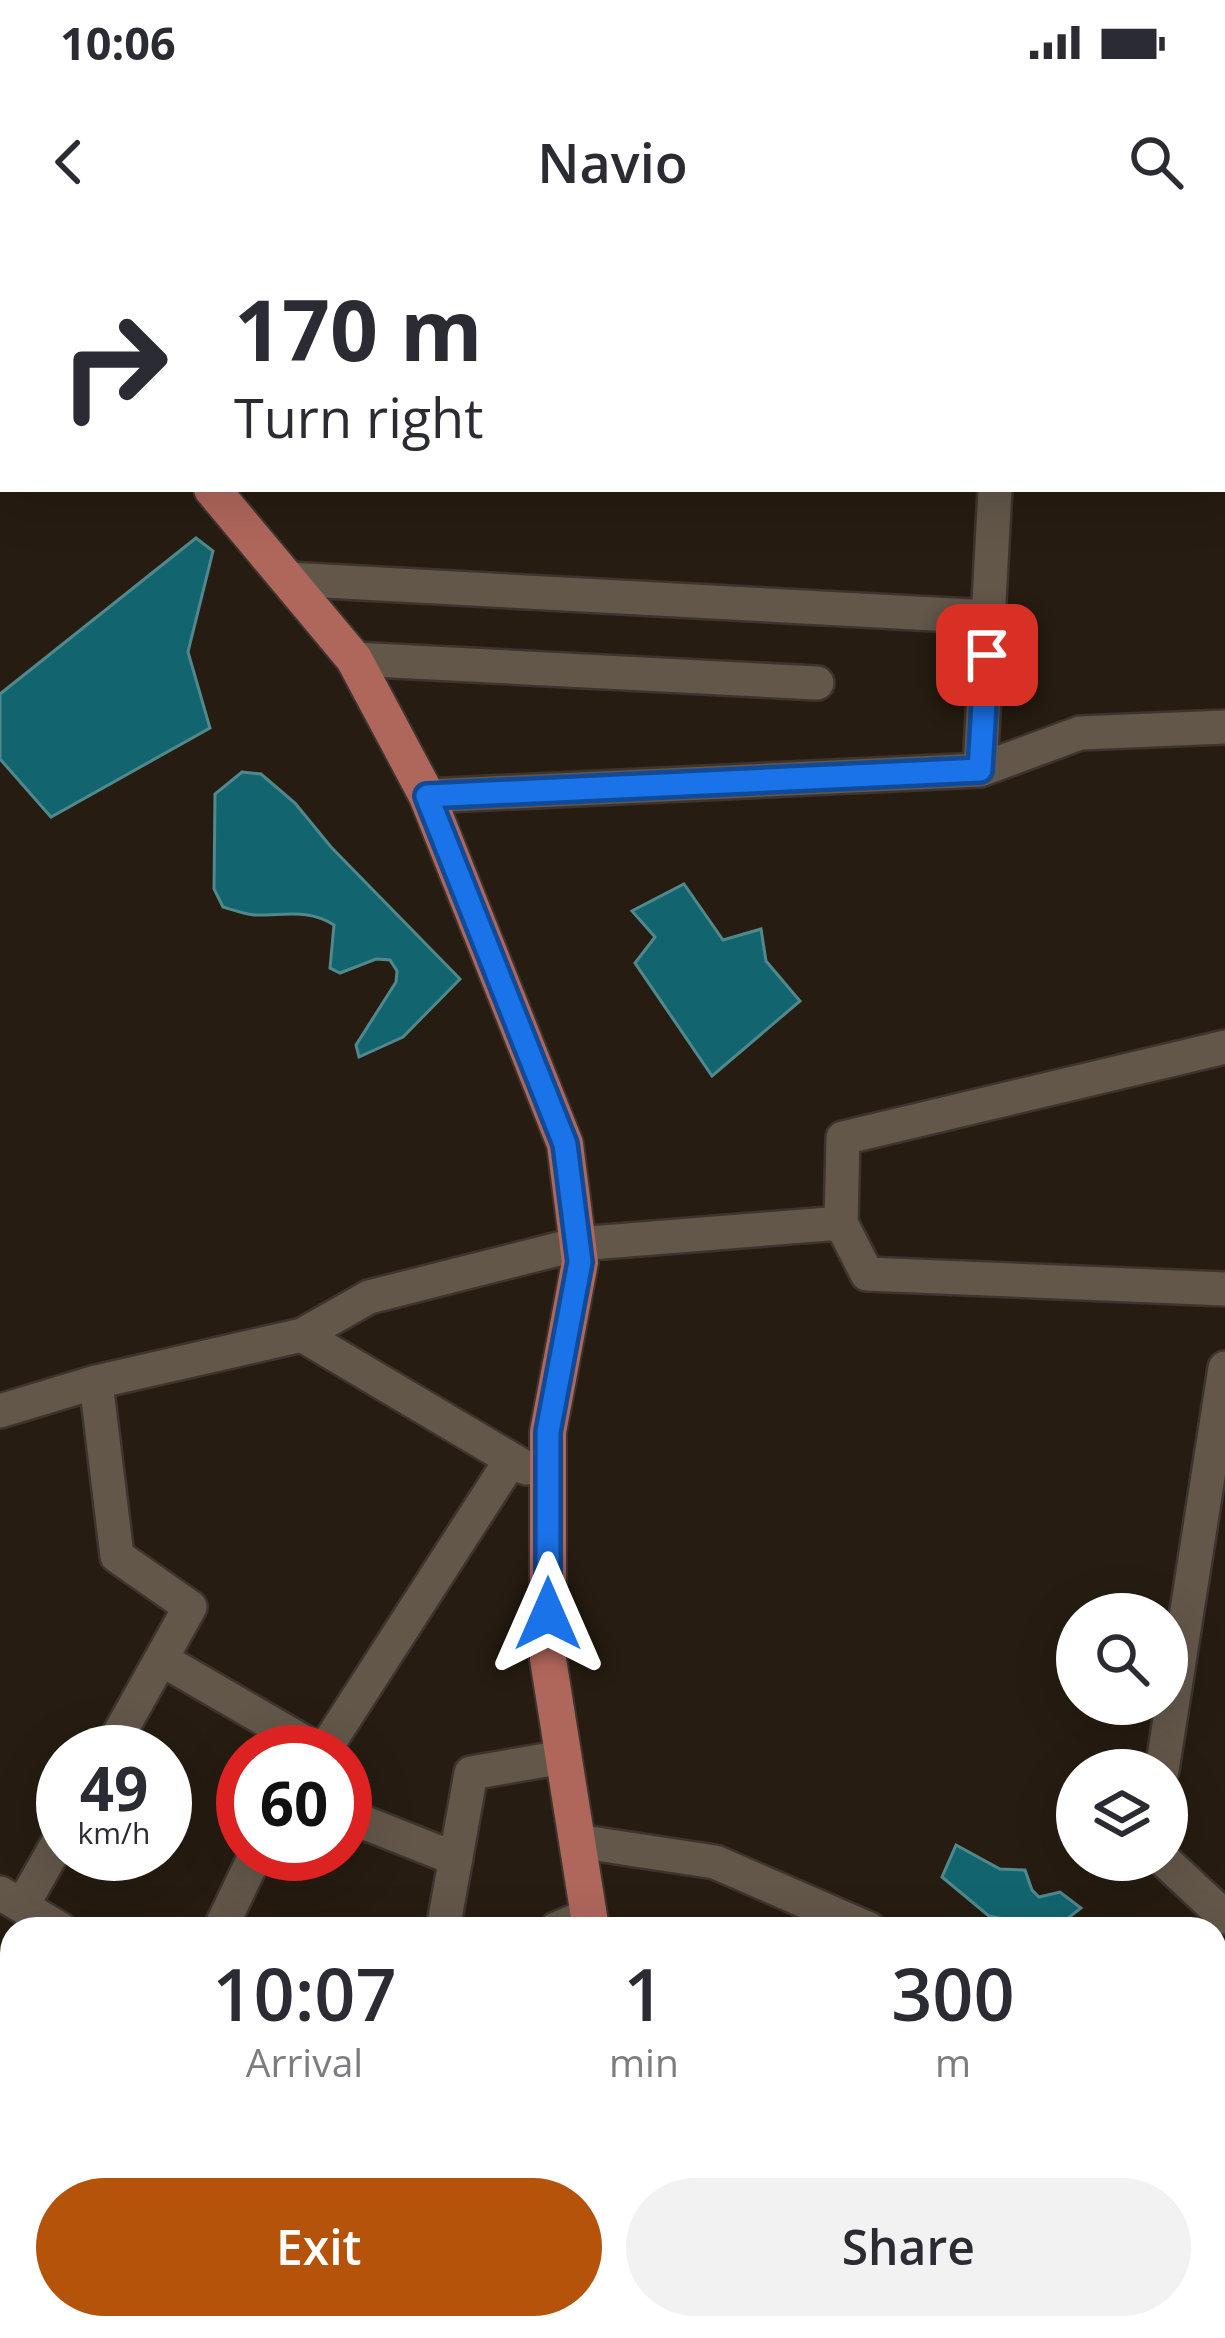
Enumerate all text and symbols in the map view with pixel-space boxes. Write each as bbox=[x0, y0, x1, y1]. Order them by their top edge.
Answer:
text: 10:06 bbox=[60, 12, 176, 73]
text: Navio bbox=[537, 125, 688, 199]
icon: back bbox=[36, 129, 102, 195]
icon: search bbox=[1123, 129, 1189, 195]
text: 170 m bbox=[234, 271, 482, 386]
icon: right bbox=[36, 288, 192, 444]
text: Turn right bbox=[234, 380, 483, 454]
pin bbox=[936, 604, 1038, 706]
icon: arrive bbox=[954, 622, 1020, 688]
position arrow bbox=[485, 1551, 611, 1677]
map controls bbox=[1056, 1593, 1188, 1881]
button: search bbox=[1056, 1593, 1188, 1725]
speed limit sign: 60 bbox=[216, 1725, 372, 1881]
text: 49 bbox=[80, 1747, 148, 1829]
button: layers bbox=[1056, 1749, 1188, 1881]
text: km/h bbox=[78, 1812, 150, 1853]
text: 10:07 bbox=[212, 1944, 397, 2042]
text: 1 bbox=[623, 1944, 665, 2042]
text: 300 bbox=[891, 1944, 1015, 2042]
text: Arrival bbox=[246, 2035, 363, 2088]
text: min bbox=[609, 2035, 679, 2088]
text: m bbox=[935, 2035, 971, 2088]
button: Exit bbox=[36, 2178, 602, 2316]
button: Share bbox=[626, 2178, 1191, 2316]

